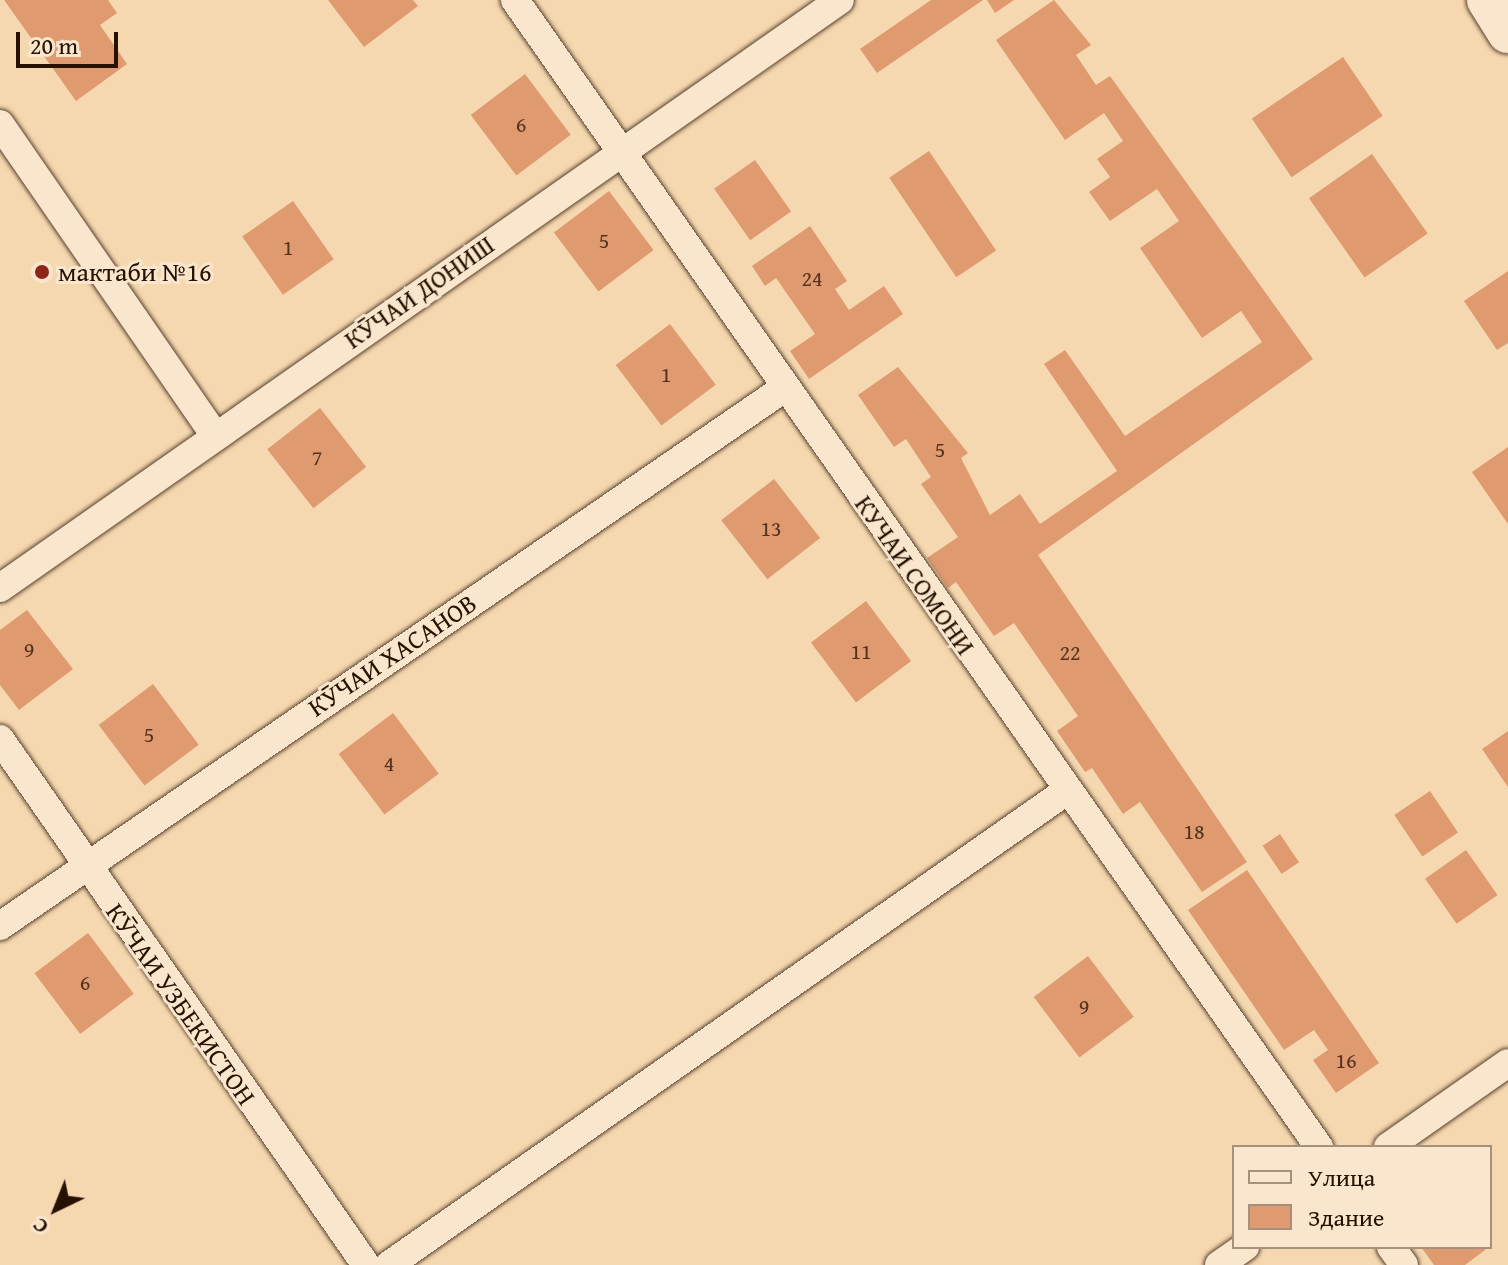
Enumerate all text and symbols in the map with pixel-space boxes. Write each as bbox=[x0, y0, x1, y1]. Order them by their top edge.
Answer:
scale bar bbox=[20, 16, 122, 66]
text: 20 m bbox=[30, 28, 78, 63]
house number: 6 bbox=[516, 112, 526, 138]
house number: 5 bbox=[599, 228, 609, 254]
street label: КӮЧАИ ДОНИШ bbox=[338, 229, 500, 355]
house number: 1 bbox=[283, 235, 293, 261]
place label: мактаби №16 bbox=[58, 256, 212, 288]
marker: мактаби №16 bbox=[33, 263, 51, 281]
house number: 24 bbox=[801, 266, 823, 292]
house number: 1 bbox=[661, 362, 671, 388]
house number: 5 bbox=[935, 437, 945, 463]
house number: 7 bbox=[312, 445, 322, 471]
street label: КУЧАИ СОМОНИ bbox=[848, 489, 982, 661]
house number: 13 bbox=[760, 516, 782, 542]
street label: КӮЧАИ ХАСАНОВ bbox=[302, 587, 482, 723]
house number: 9 bbox=[24, 637, 34, 663]
house number: 11 bbox=[850, 639, 872, 665]
house number: 22 bbox=[1059, 640, 1081, 666]
house number: 5 bbox=[144, 722, 154, 748]
house number: 4 bbox=[384, 751, 394, 777]
house number: 18 bbox=[1183, 819, 1205, 845]
street label: КӮЧАИ УЗБЕКИСТОН bbox=[100, 897, 262, 1111]
house number: 6 bbox=[80, 970, 90, 996]
house number: 9 bbox=[1079, 994, 1089, 1020]
house number: 16 bbox=[1335, 1048, 1357, 1074]
legend bbox=[1232, 1145, 1492, 1249]
text: Улица bbox=[1308, 1160, 1375, 1195]
north arrow bbox=[16, 1169, 96, 1249]
text: Здание bbox=[1308, 1200, 1384, 1235]
text: С bbox=[24, 1211, 55, 1243]

